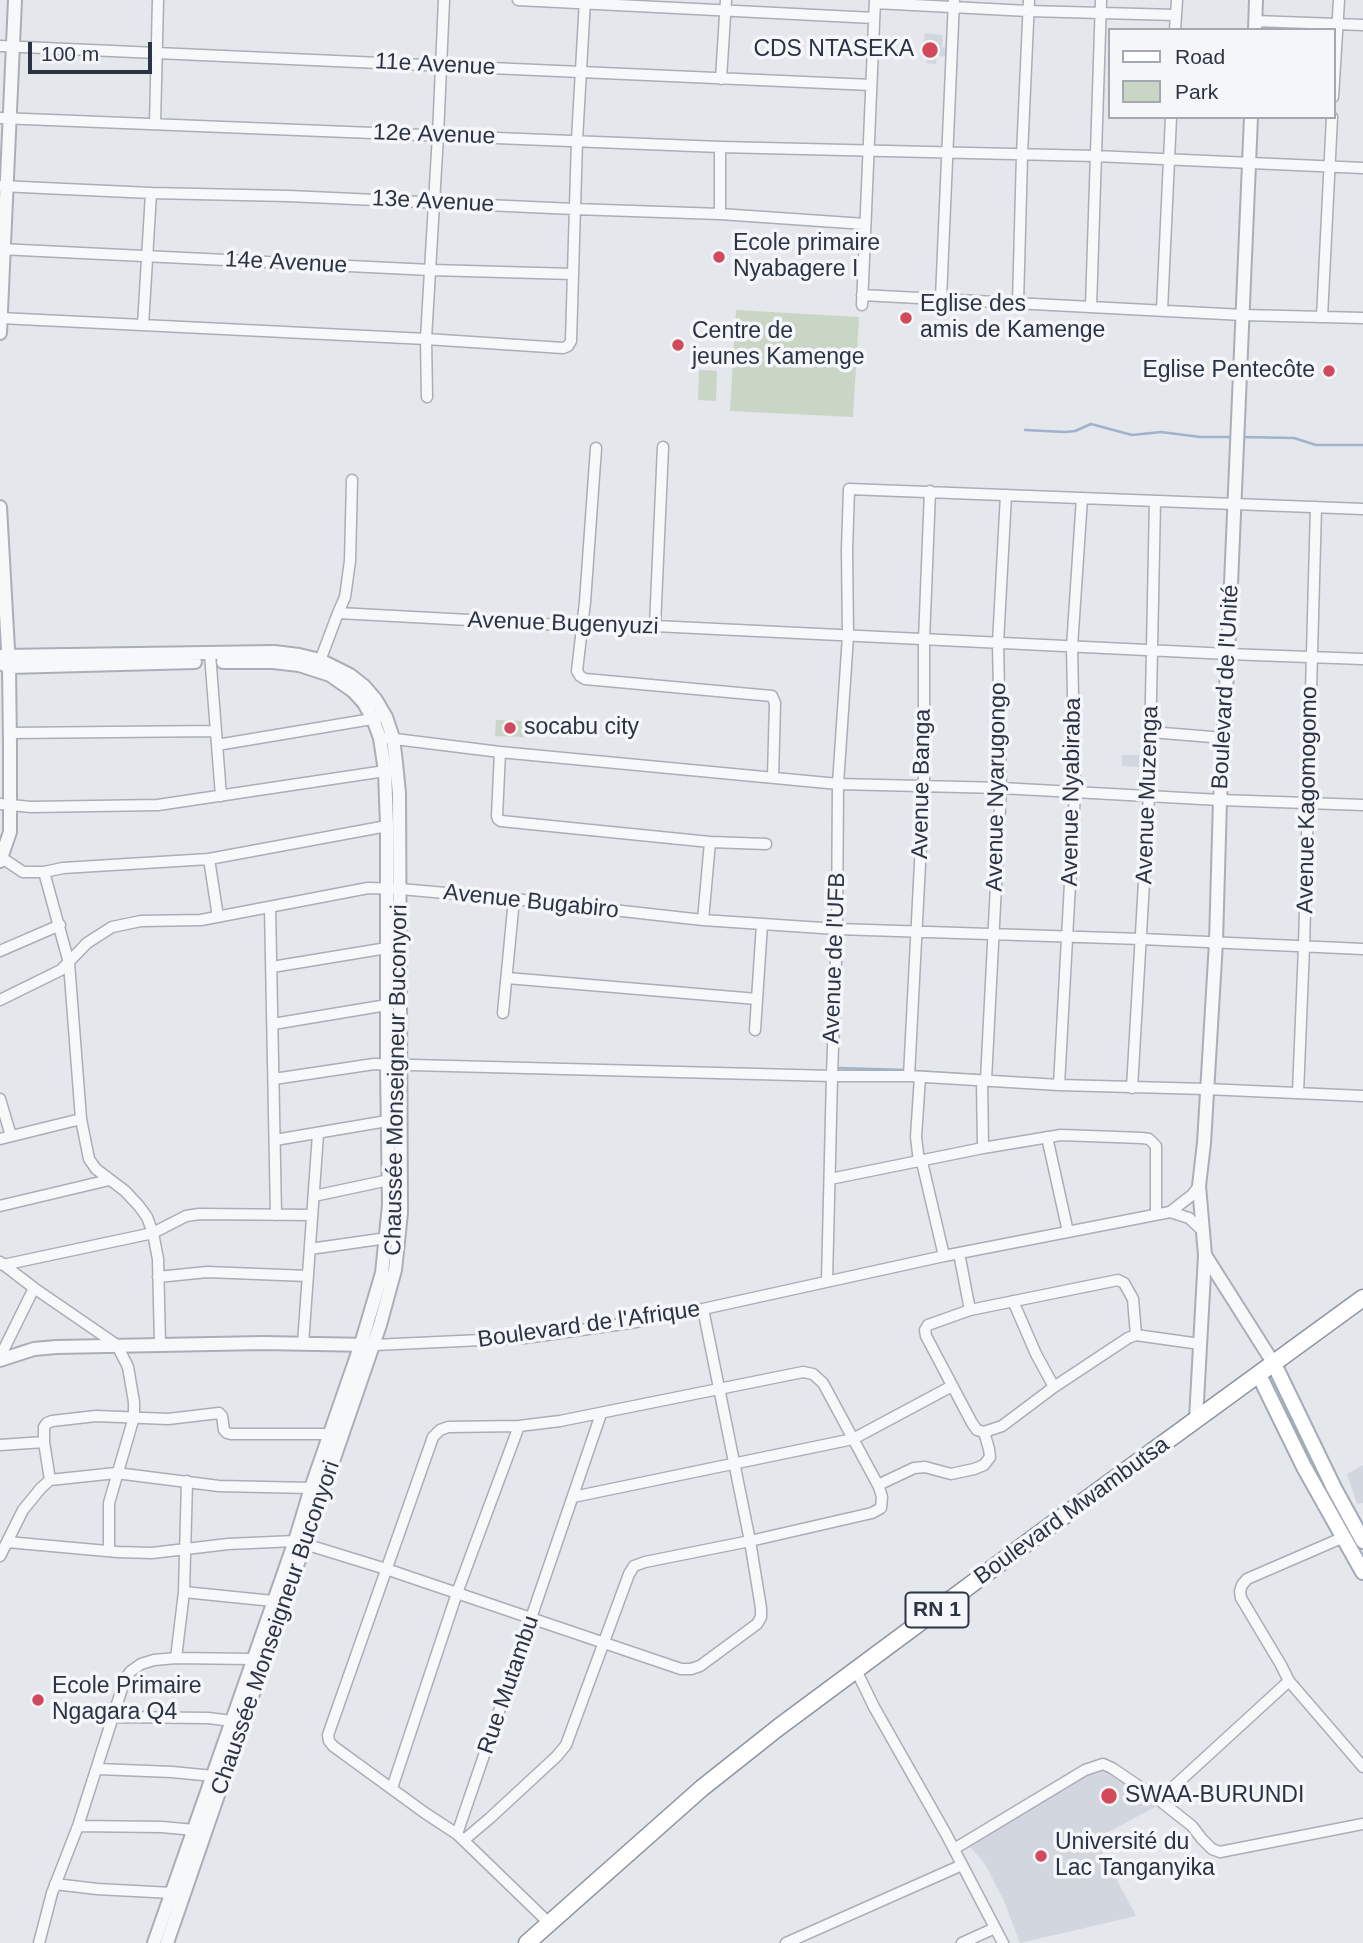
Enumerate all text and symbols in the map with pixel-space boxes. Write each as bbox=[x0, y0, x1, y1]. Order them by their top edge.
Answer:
scale bar bbox=[32, 28, 156, 72]
legend bbox=[1108, 28, 1335, 119]
place label: CDS NTASEKA bbox=[753, 36, 914, 64]
marker: CDS NTASEKA bbox=[920, 40, 940, 60]
text: 100 m bbox=[41, 42, 99, 65]
text: Road bbox=[1175, 45, 1225, 68]
street label: 11e Avenue bbox=[374, 48, 496, 82]
text: Park bbox=[1175, 80, 1218, 103]
street label: 12e Avenue bbox=[372, 119, 496, 151]
street label: 13e Avenue bbox=[371, 185, 495, 219]
place label: Ecole primaire Nyabagere I bbox=[733, 230, 880, 284]
street label: 14e Avenue bbox=[224, 246, 348, 280]
marker: Ecole primaire Nyabagere I bbox=[711, 249, 727, 265]
place label: Eglise des amis de Kamenge bbox=[920, 291, 1105, 345]
marker: Eglise des amis de Kamenge bbox=[898, 310, 914, 326]
place label: Centre de jeunes Kamenge bbox=[692, 318, 865, 372]
marker: Centre de jeunes Kamenge bbox=[670, 337, 686, 353]
place label: Eglise Pentecôte bbox=[1142, 357, 1315, 385]
marker: Eglise Pentecôte bbox=[1321, 363, 1337, 379]
street label: Boulevard de l'Unité bbox=[1207, 584, 1245, 790]
street label: Avenue Bugenyuzi bbox=[467, 607, 659, 641]
street label: Avenue Nyarugongo bbox=[981, 682, 1013, 892]
street label: Avenue Kagomogomo bbox=[1292, 686, 1324, 914]
street label: Avenue Nyabiraba bbox=[1057, 697, 1087, 887]
street label: Avenue Muzenga bbox=[1131, 705, 1165, 885]
street label: Avenue Banga bbox=[907, 709, 937, 859]
place label: socabu city bbox=[524, 714, 639, 742]
marker: socabu city bbox=[502, 720, 518, 736]
street label: Avenue de l'UFB bbox=[818, 872, 852, 1044]
street label: Avenue Bugabiro bbox=[442, 879, 620, 925]
street label: Chaussée Monseigneur Buconyori bbox=[380, 904, 414, 1256]
street label: Boulevard de l'Afrique bbox=[476, 1296, 702, 1354]
street label: Boulevard Mwambutsa bbox=[969, 1431, 1175, 1591]
street label: Chaussée Monseigneur Buconyori bbox=[206, 1457, 346, 1799]
road number: RN 1 bbox=[906, 1592, 968, 1628]
street label: Rue Mutambu bbox=[472, 1612, 546, 1758]
place label: Ecole Primaire Ngagara Q4 bbox=[52, 1673, 202, 1727]
marker: Ecole Primaire Ngagara Q4 bbox=[30, 1692, 46, 1708]
place label: SWAA-BURUNDI bbox=[1125, 1782, 1304, 1810]
marker: SWAA-BURUNDI bbox=[1099, 1786, 1119, 1806]
place label: Université du Lac Tanganyika bbox=[1055, 1829, 1215, 1883]
marker: Université du Lac Tanganyika bbox=[1033, 1848, 1049, 1864]

